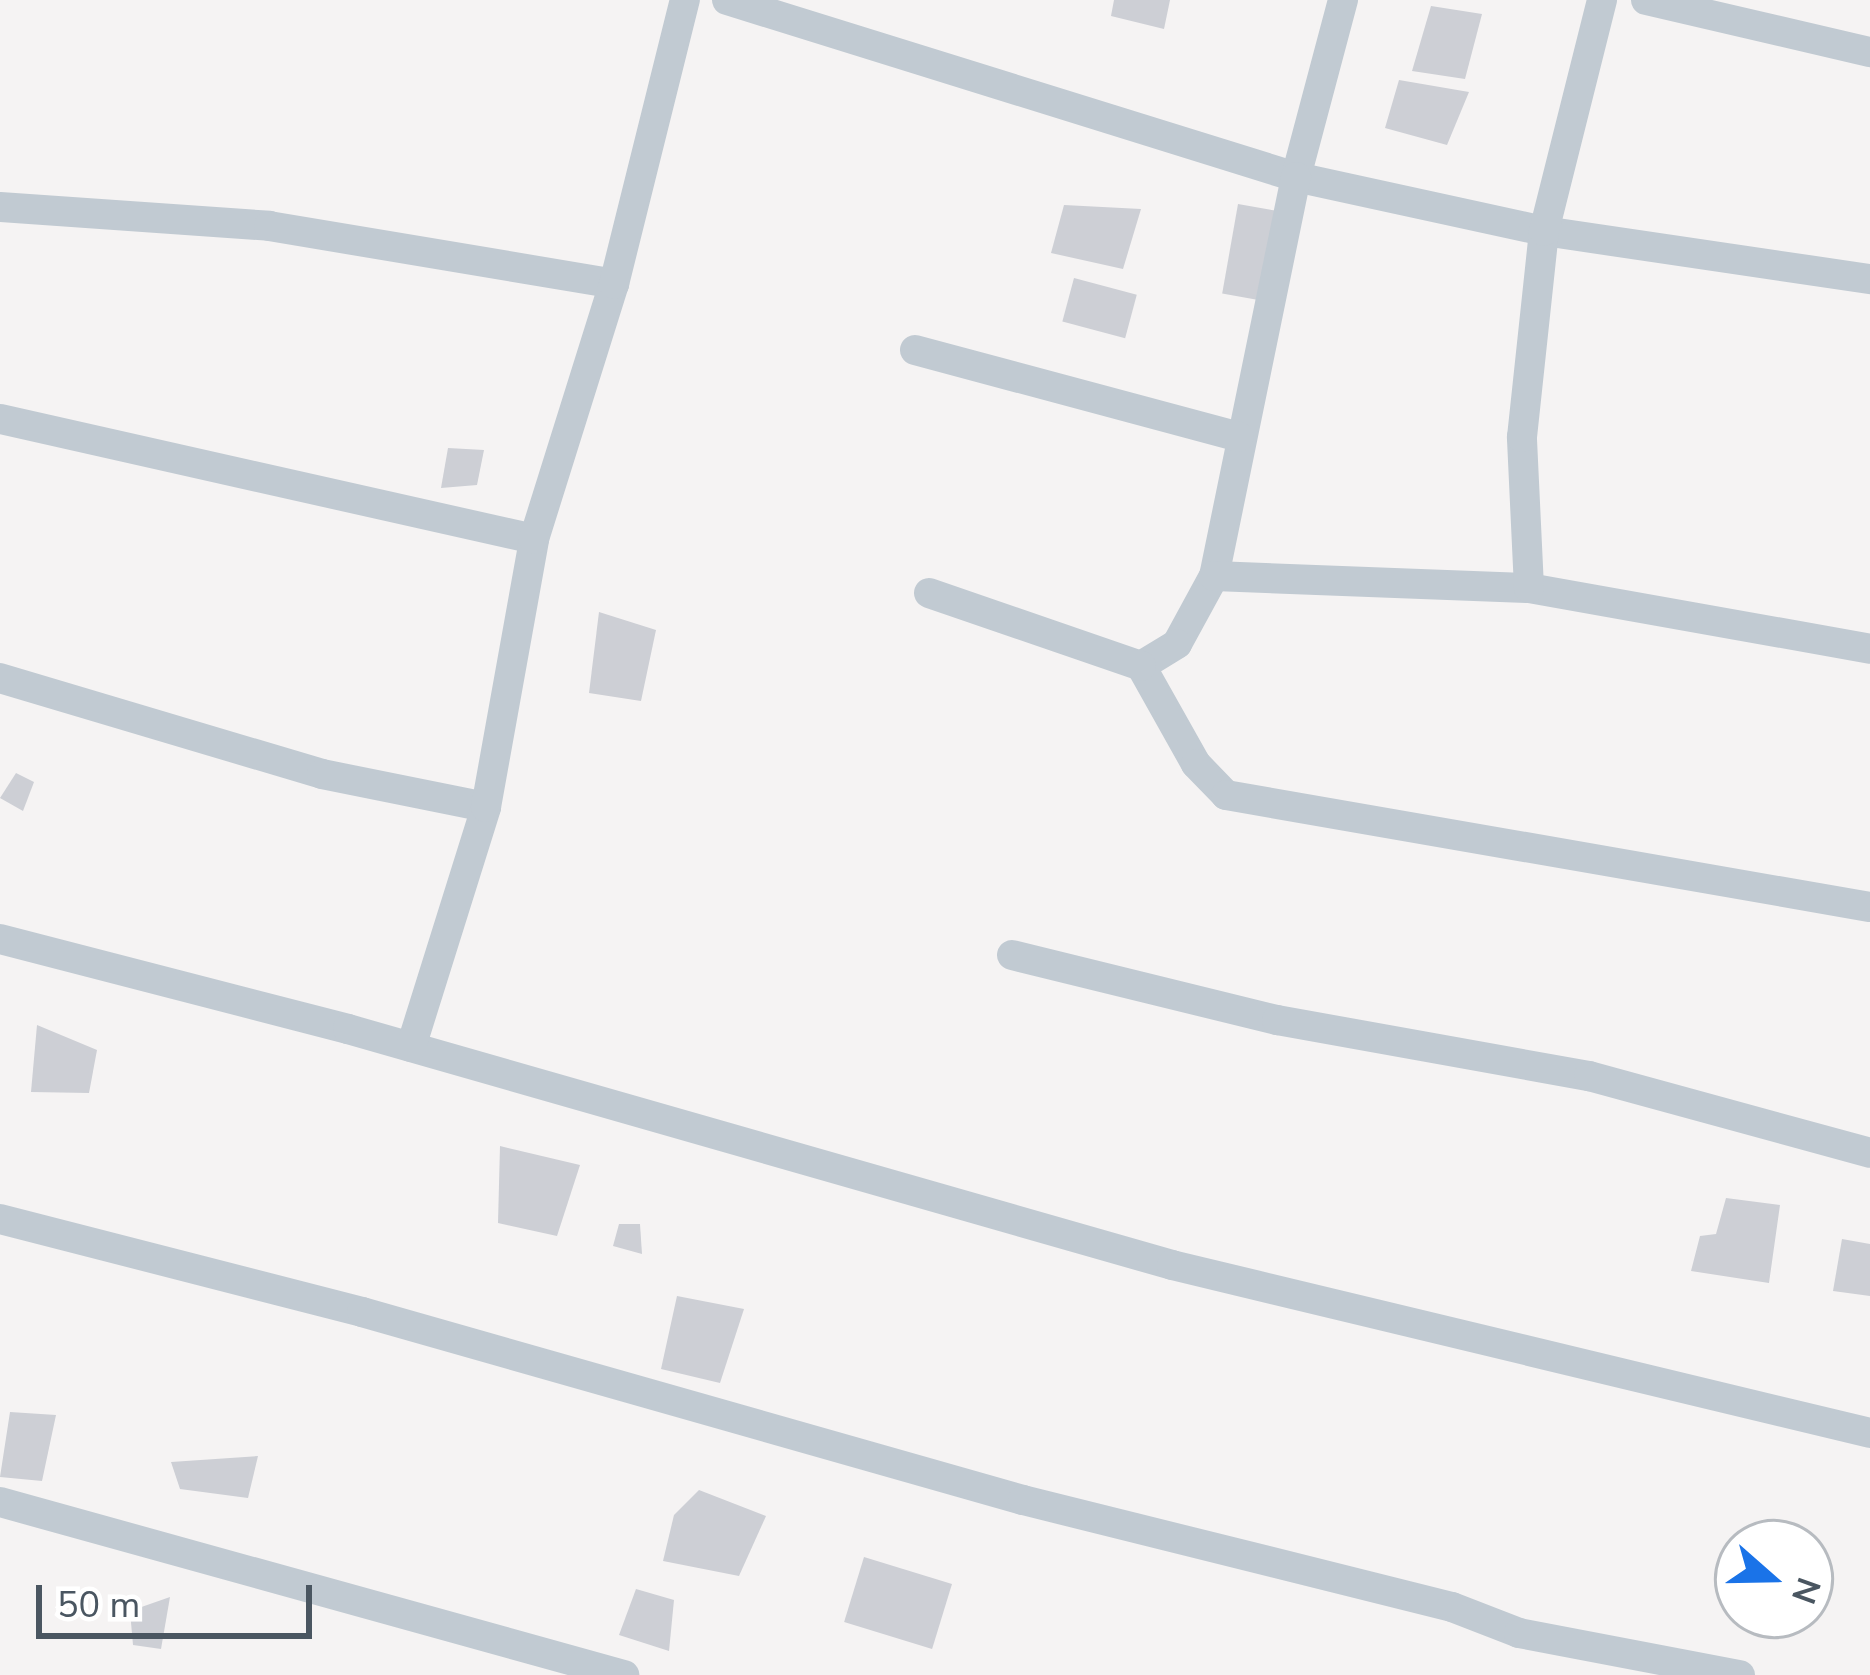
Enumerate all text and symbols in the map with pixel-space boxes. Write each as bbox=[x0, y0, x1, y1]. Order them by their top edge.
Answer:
north arrow bbox=[1714, 1519, 1834, 1639]
scale bar bbox=[42, 1561, 318, 1635]
text: N bbox=[1780, 1571, 1831, 1610]
text: 50 m bbox=[57, 1581, 140, 1630]

